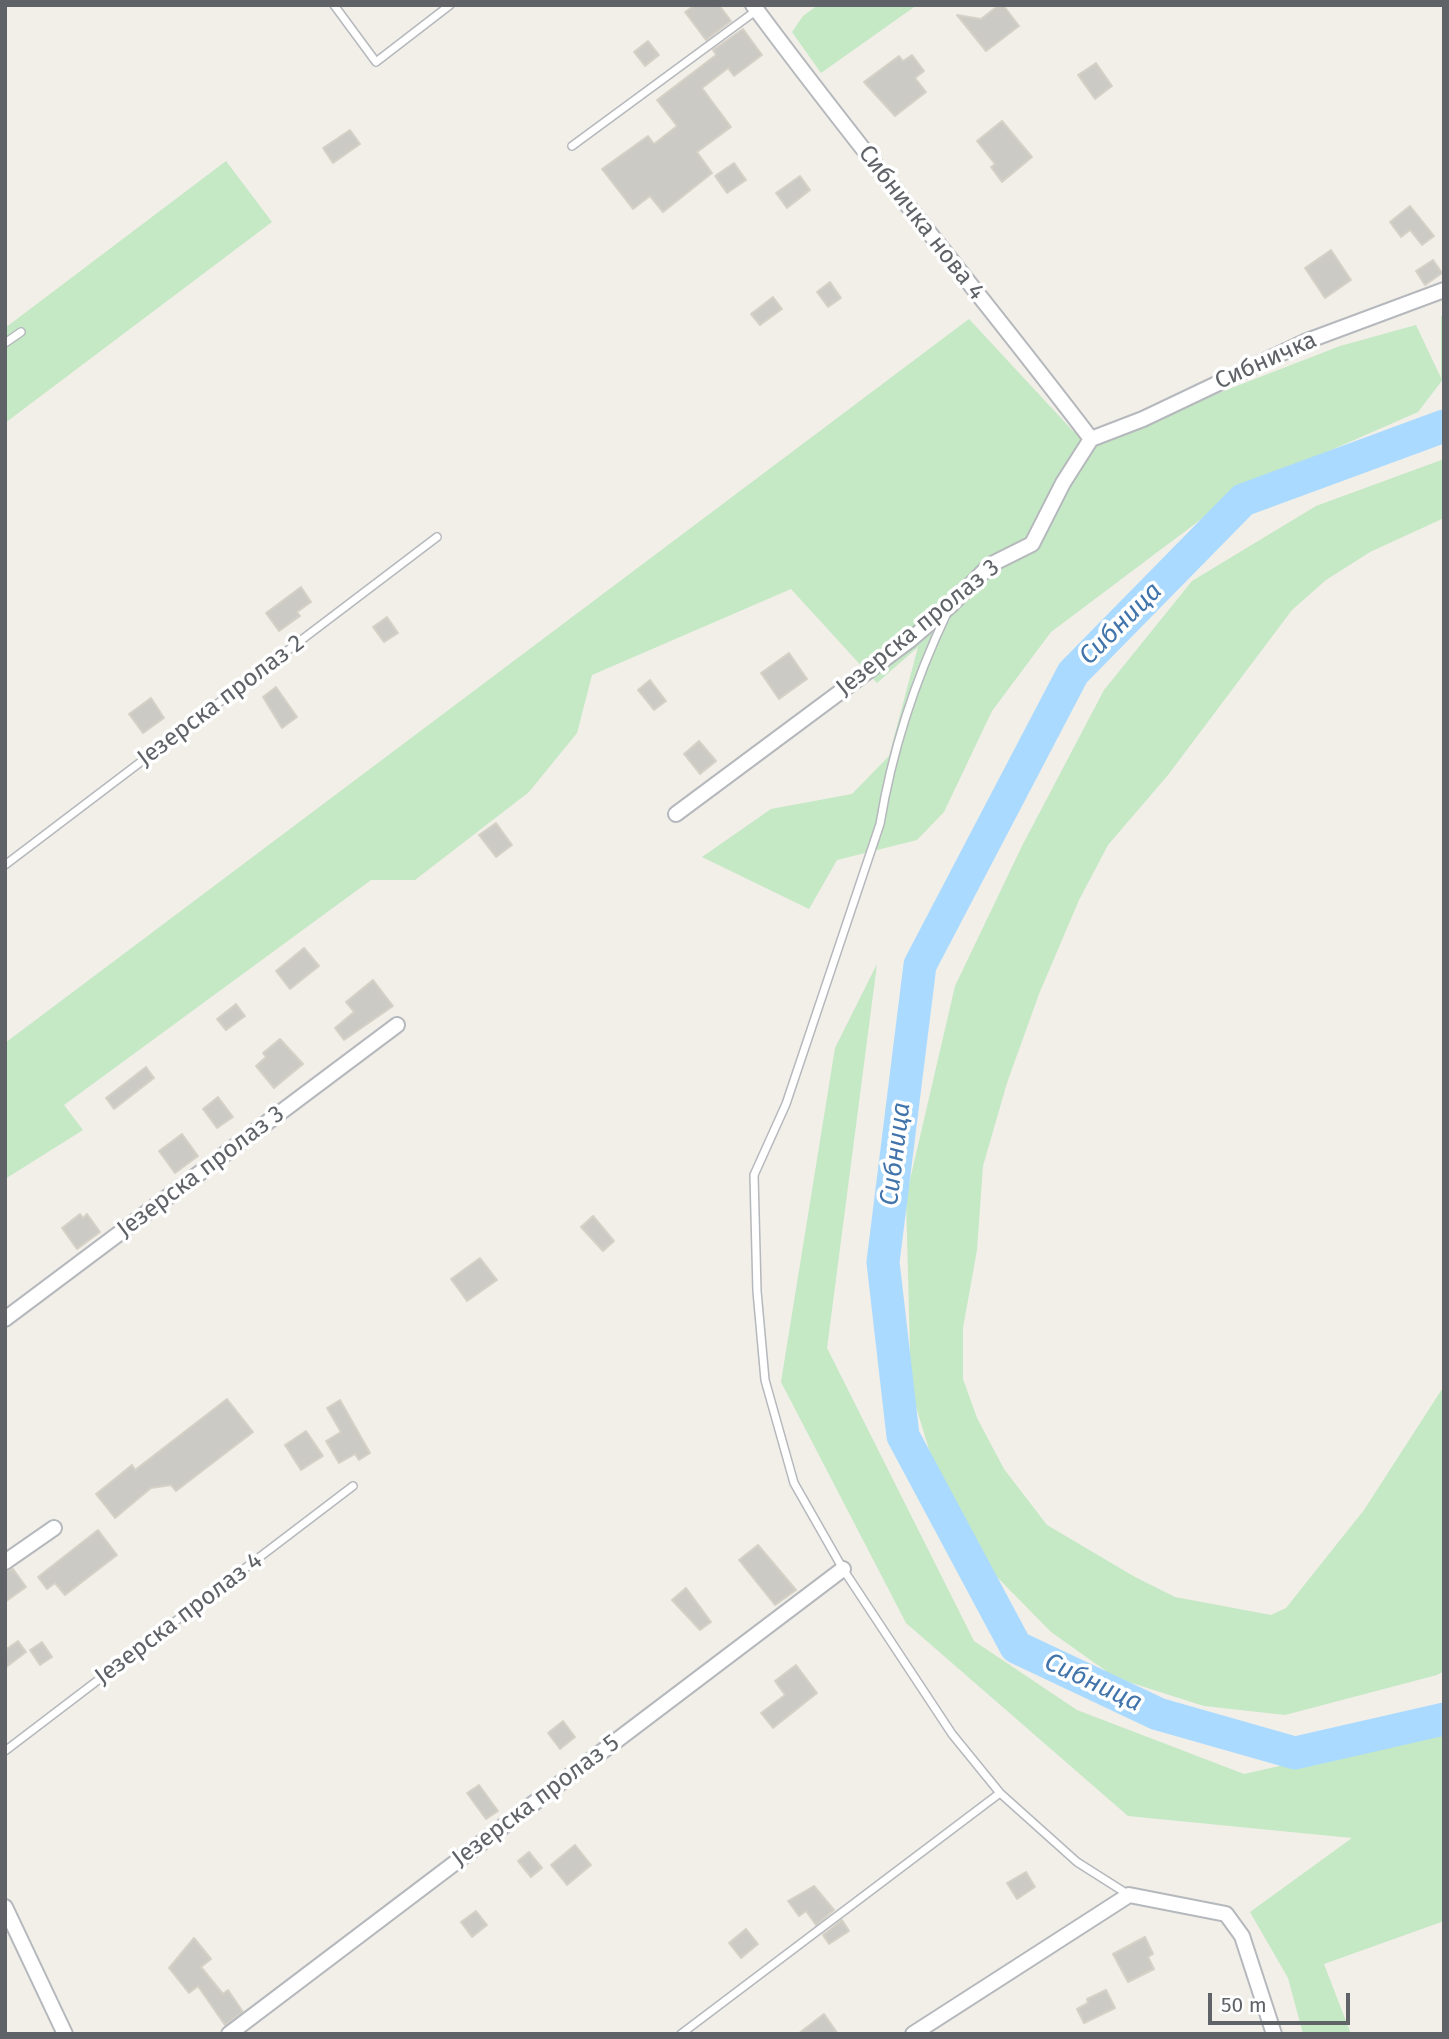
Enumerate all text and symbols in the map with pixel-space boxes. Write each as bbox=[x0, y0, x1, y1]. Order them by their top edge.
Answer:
street label: Сибничка нова 4 bbox=[852, 140, 990, 306]
street label: Сибничка bbox=[1211, 326, 1321, 396]
street label: Језерска пролаз 3 bbox=[831, 553, 1005, 703]
water label: Сибница bbox=[1073, 576, 1169, 672]
street label: Језерска пролаз 2 bbox=[132, 629, 310, 773]
street label: Језерска пролаз 3 bbox=[112, 1100, 290, 1244]
water label: Сибница bbox=[874, 1100, 918, 1208]
street label: Језерска пролаз 4 bbox=[90, 1547, 268, 1691]
water label: Сибница bbox=[1039, 1647, 1147, 1719]
street label: Језерска пролаз 5 bbox=[447, 1729, 625, 1873]
scale bar bbox=[1211, 1980, 1353, 2024]
text: 50 m bbox=[1221, 1992, 1267, 2018]

